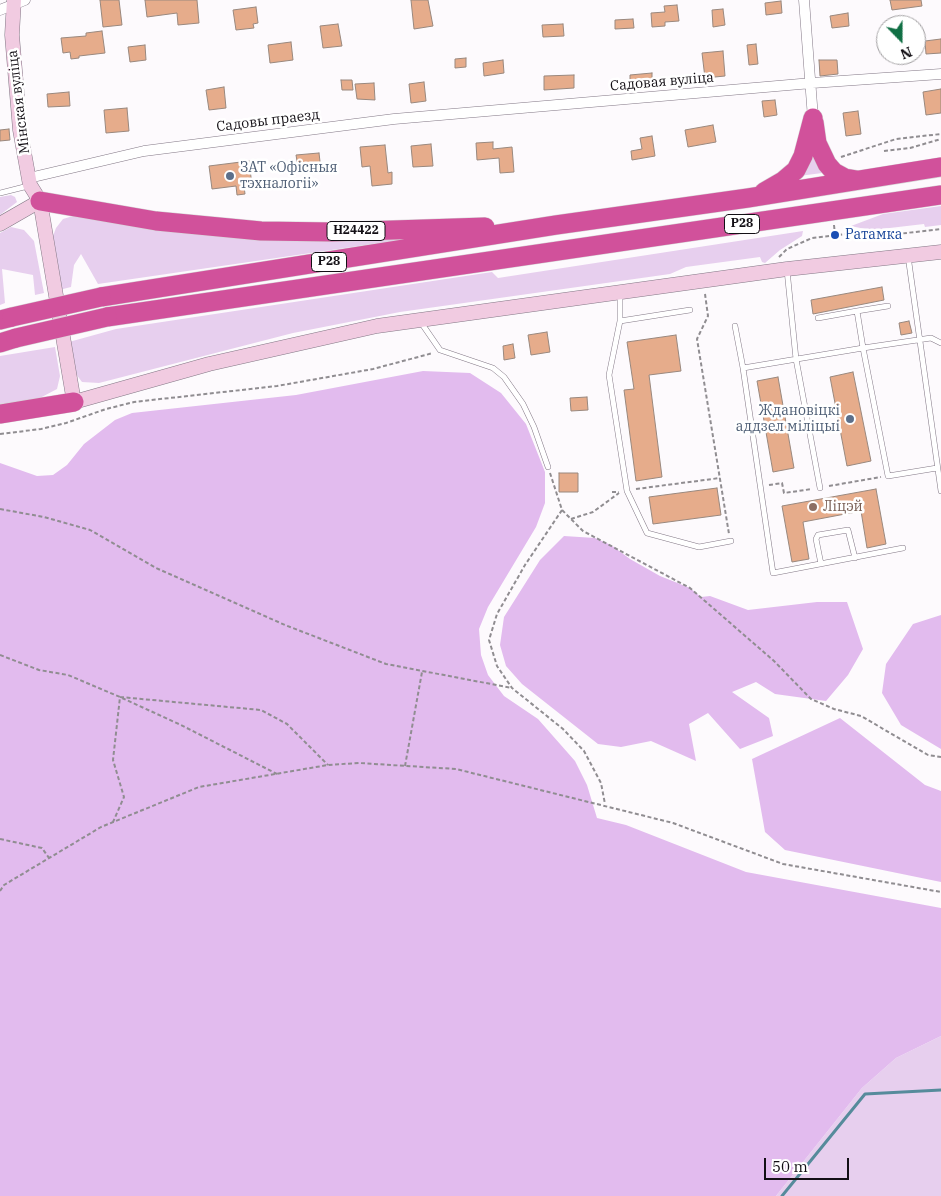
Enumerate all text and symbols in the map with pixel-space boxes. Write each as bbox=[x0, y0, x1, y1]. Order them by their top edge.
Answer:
north arrow bbox=[876, 15, 926, 65]
text: N bbox=[898, 43, 915, 63]
street label: Мінская вуліца bbox=[4, 49, 34, 155]
street label: Садовая вуліца bbox=[609, 69, 715, 95]
street label: Садовы праезд bbox=[215, 106, 321, 136]
place label: ЗАТ «Офісныя тэхналогіі» bbox=[240, 160, 338, 192]
marker: ЗАТ «Офісныя тэхналогіі» bbox=[224, 170, 236, 182]
road number: Р28 bbox=[724, 214, 760, 233]
road number: Н24422 bbox=[327, 222, 385, 240]
place label: Ратамка bbox=[845, 227, 902, 243]
marker: Ратамка bbox=[829, 229, 841, 241]
road number: Р28 bbox=[312, 252, 346, 272]
place label: Ждановіцкі аддзел міліцыі bbox=[736, 403, 840, 436]
marker: Ждановіцкі аддзел міліцыі bbox=[844, 413, 856, 425]
place label: Ліцэй bbox=[823, 499, 863, 515]
marker: Ліцэй bbox=[807, 501, 819, 513]
scale bar bbox=[766, 1148, 851, 1180]
text: 50 m bbox=[772, 1157, 808, 1176]

